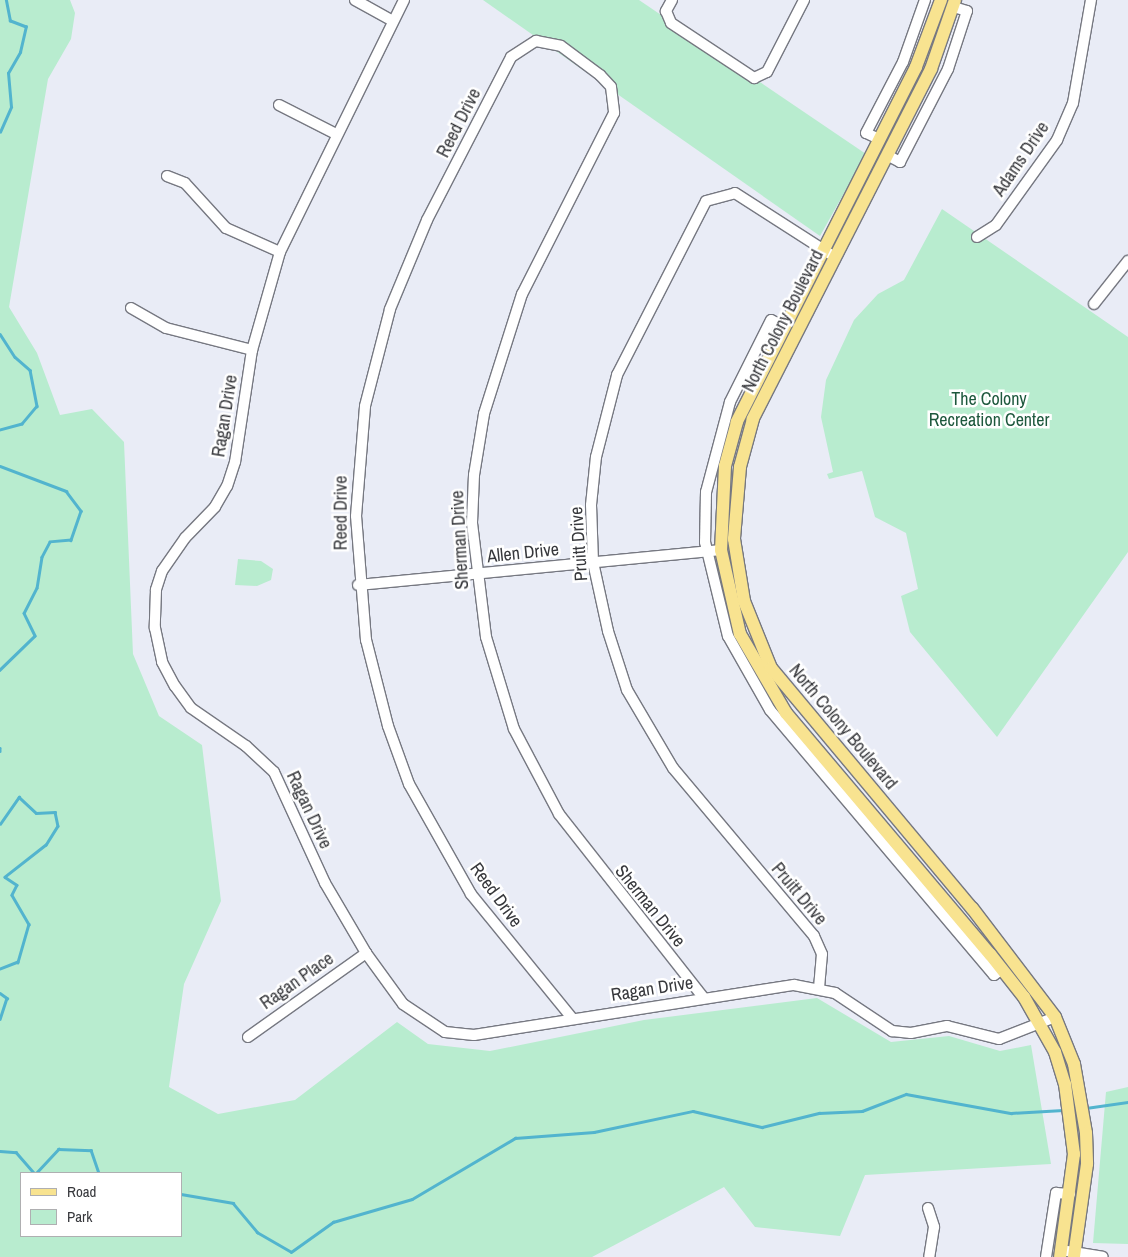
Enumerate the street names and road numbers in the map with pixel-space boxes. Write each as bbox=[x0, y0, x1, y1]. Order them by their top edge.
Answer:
street label: Reed Drive bbox=[432, 85, 486, 161]
street label: Adams Drive bbox=[988, 118, 1054, 200]
street label: North Colony Boulevard bbox=[738, 246, 828, 396]
street label: Ragan Drive bbox=[208, 373, 242, 459]
street label: Reed Drive bbox=[330, 476, 352, 550]
street label: Sherman Drive bbox=[447, 490, 473, 590]
street label: Pruitt Drive bbox=[566, 506, 592, 582]
street label: Allen Drive bbox=[486, 538, 560, 568]
street label: North Colony Boulevard bbox=[784, 660, 902, 794]
street label: Ragan Drive bbox=[282, 768, 336, 852]
street label: Reed Drive bbox=[465, 858, 527, 932]
street label: Pruitt Drive bbox=[767, 858, 831, 930]
street label: Sherman Drive bbox=[610, 861, 690, 951]
street label: Ragan Place bbox=[256, 948, 338, 1014]
street label: Ragan Drive bbox=[609, 972, 695, 1006]

